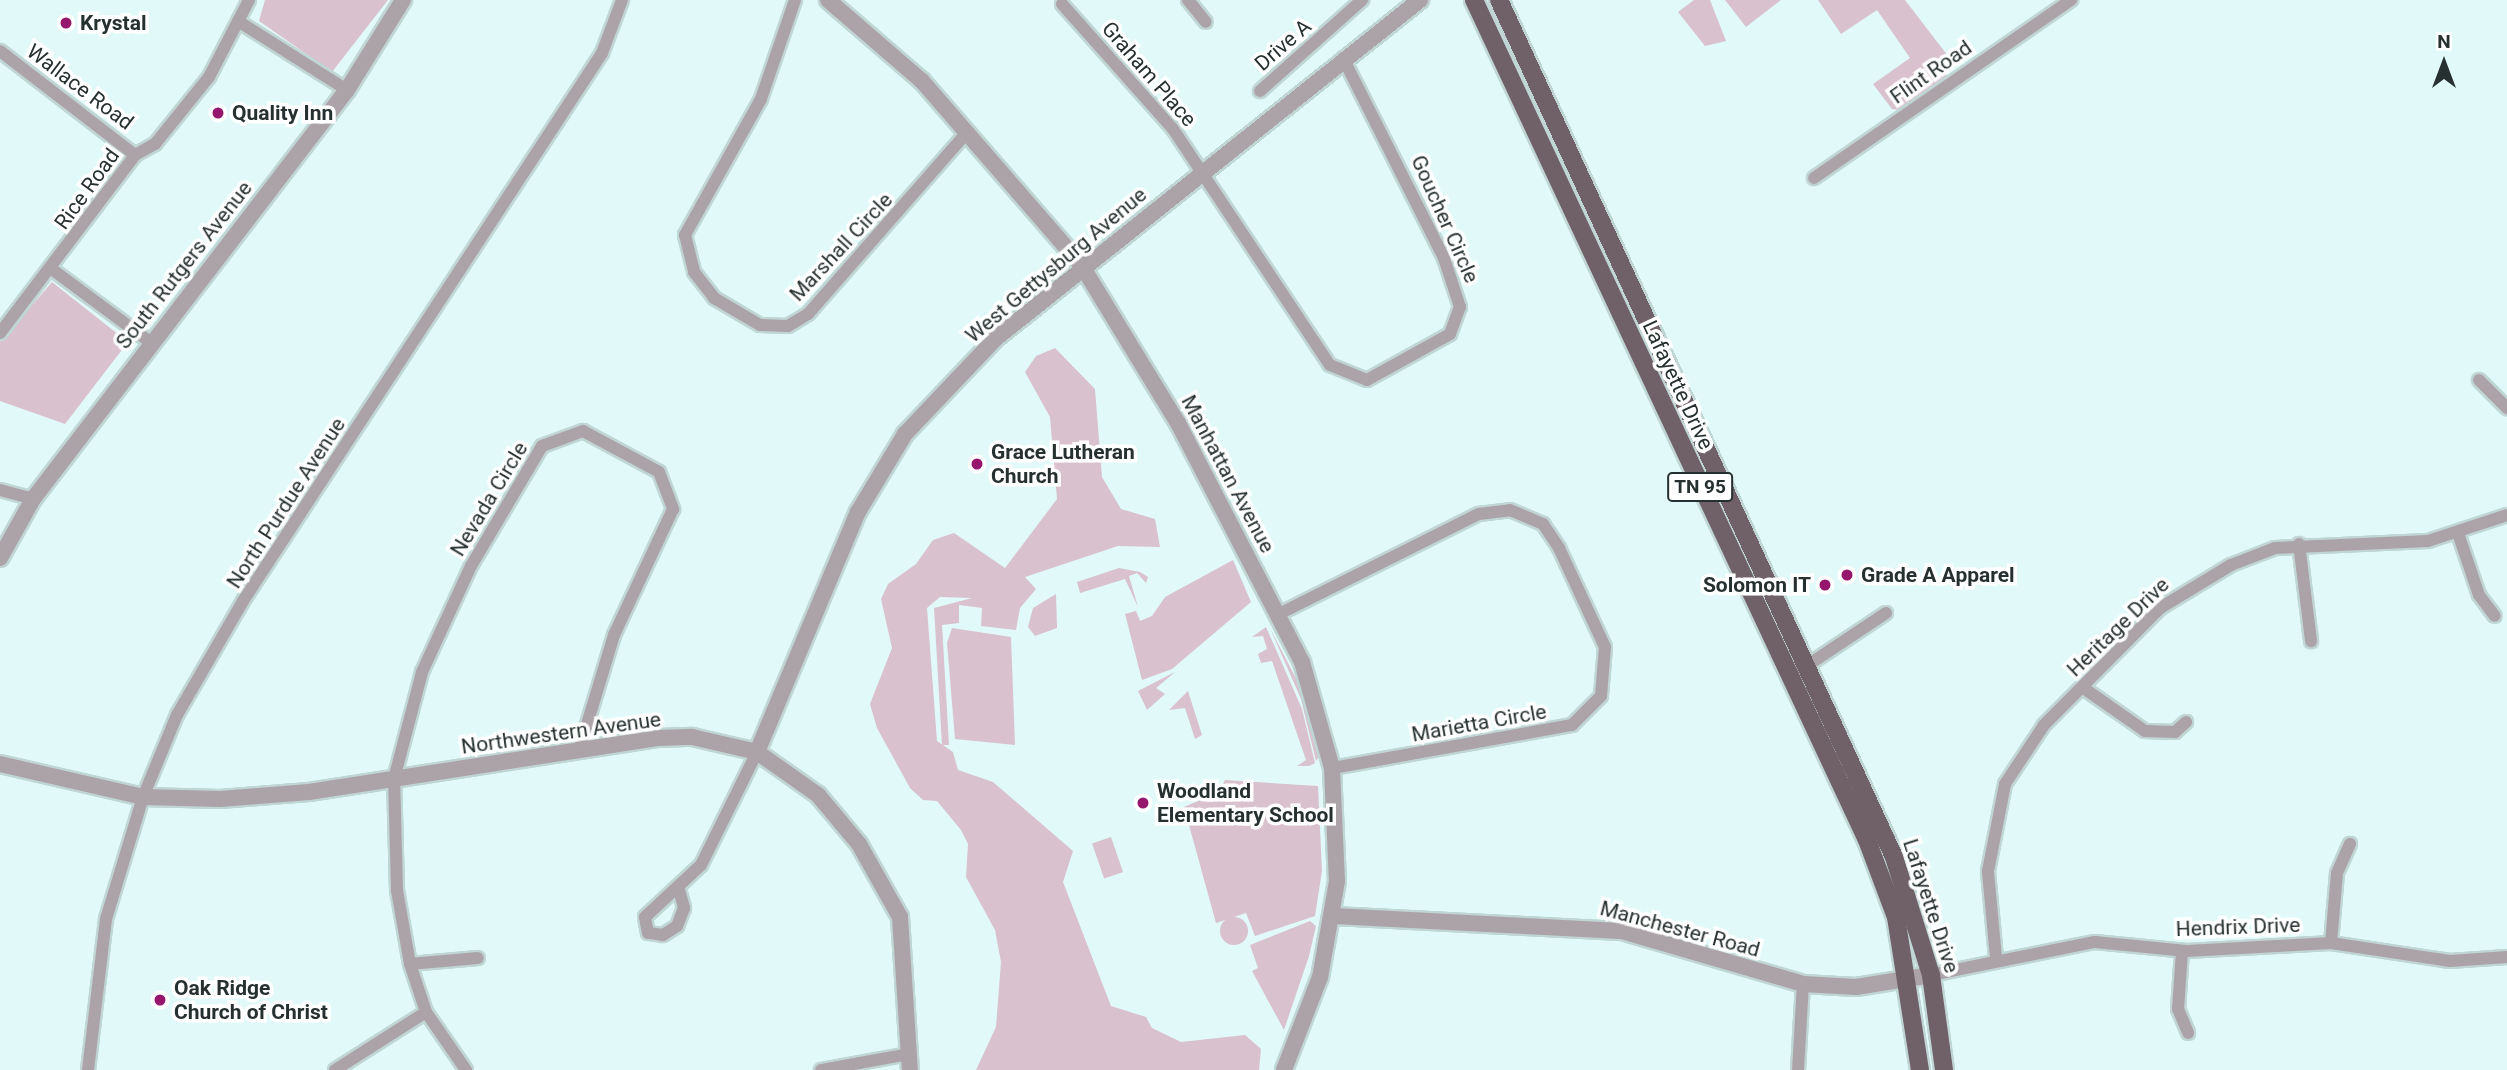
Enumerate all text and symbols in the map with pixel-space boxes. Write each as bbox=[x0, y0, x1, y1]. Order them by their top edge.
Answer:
place label: Krystal bbox=[80, 10, 146, 36]
street label: Drive A bbox=[1250, 14, 1316, 76]
marker: Krystal bbox=[58, 15, 74, 31]
street label: Graham Place bbox=[1097, 16, 1201, 132]
north arrow bbox=[2409, 28, 2479, 98]
text: N bbox=[2437, 30, 2451, 53]
street label: Flint Road bbox=[1885, 35, 1977, 109]
street label: Wallace Road bbox=[22, 39, 138, 135]
place label: Quality Inn bbox=[232, 100, 333, 126]
marker: Quality Inn bbox=[210, 105, 226, 121]
street label: Rice Road bbox=[49, 144, 125, 234]
street label: Goucher Circle bbox=[1406, 151, 1484, 287]
street label: South Rutgers Avenue bbox=[111, 176, 257, 354]
street label: West Gettysburg Avenue bbox=[960, 182, 1152, 348]
street label: Marshall Circle bbox=[784, 188, 898, 306]
street label: Lafayette Drive bbox=[1637, 316, 1719, 454]
street label: Manhattan Avenue bbox=[1176, 391, 1280, 557]
street label: North Purdue Avenue bbox=[221, 413, 351, 593]
street label: Nevada Circle bbox=[445, 437, 533, 561]
place label: Grace Lutheran Church bbox=[991, 439, 1135, 489]
marker: Grace Lutheran Church bbox=[969, 456, 985, 472]
road number: TN 95 bbox=[1667, 472, 1733, 502]
place label: Grade A Apparel bbox=[1861, 562, 2015, 588]
marker: Grade A Apparel bbox=[1839, 567, 1855, 583]
place label: Solomon IT bbox=[1703, 572, 1811, 598]
street label: Heritage Drive bbox=[2062, 572, 2174, 682]
marker: Solomon IT bbox=[1817, 577, 1833, 593]
street label: Marietta Circle bbox=[1410, 699, 1548, 747]
street label: Northwestern Avenue bbox=[460, 707, 662, 759]
place label: Woodland Elementary School bbox=[1157, 778, 1334, 828]
marker: Woodland Elementary School bbox=[1135, 795, 1151, 811]
street label: Lafayette Drive bbox=[1897, 836, 1965, 976]
street label: Manchester Road bbox=[1597, 896, 1763, 962]
street label: Hendrix Drive bbox=[2175, 912, 2301, 942]
place label: Oak Ridge Church of Christ bbox=[174, 975, 328, 1025]
marker: Oak Ridge Church of Christ bbox=[152, 992, 168, 1008]

